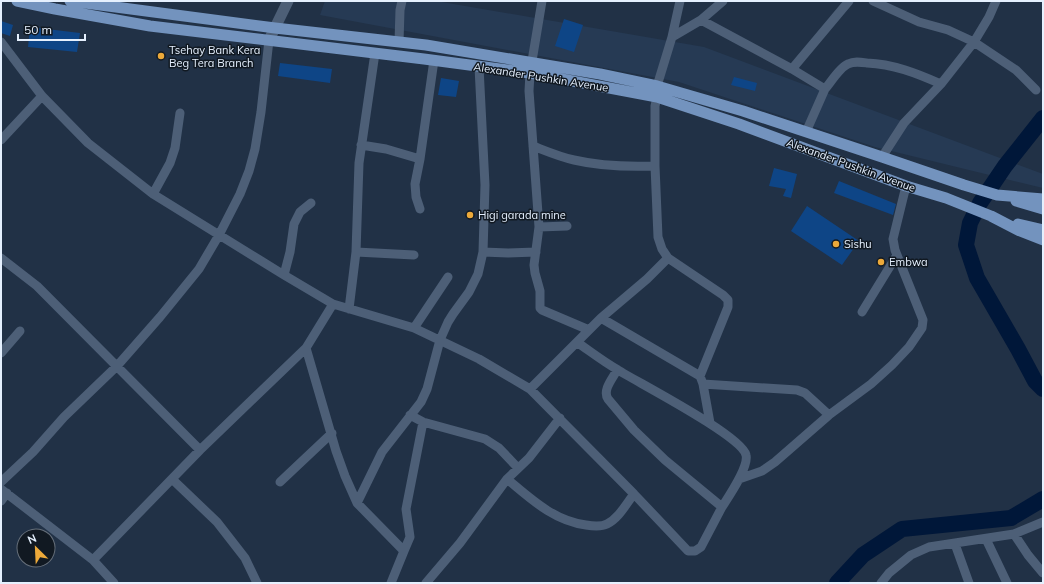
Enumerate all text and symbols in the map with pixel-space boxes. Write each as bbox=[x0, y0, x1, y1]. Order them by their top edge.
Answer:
scale bar bbox=[18, 16, 85, 42]
text: 50 m bbox=[24, 22, 52, 37]
place label: Tsehay Bank Kera Beg Tera Branch bbox=[169, 43, 260, 70]
marker: Tsehay Bank Kera Beg Tera Branch bbox=[156, 51, 166, 61]
street label: Alexander Pushkin Avenue bbox=[473, 59, 609, 95]
street label: Alexander Pushkin Avenue bbox=[785, 135, 917, 195]
place label: Higi garada mine bbox=[478, 208, 566, 222]
marker: Higi garada mine bbox=[465, 210, 475, 220]
place label: Sishu bbox=[844, 237, 872, 251]
marker: Sishu bbox=[831, 239, 841, 249]
place label: Embwa bbox=[889, 255, 928, 269]
marker: Embwa bbox=[876, 257, 886, 267]
north arrow bbox=[16, 528, 56, 568]
text: N bbox=[25, 531, 39, 547]

